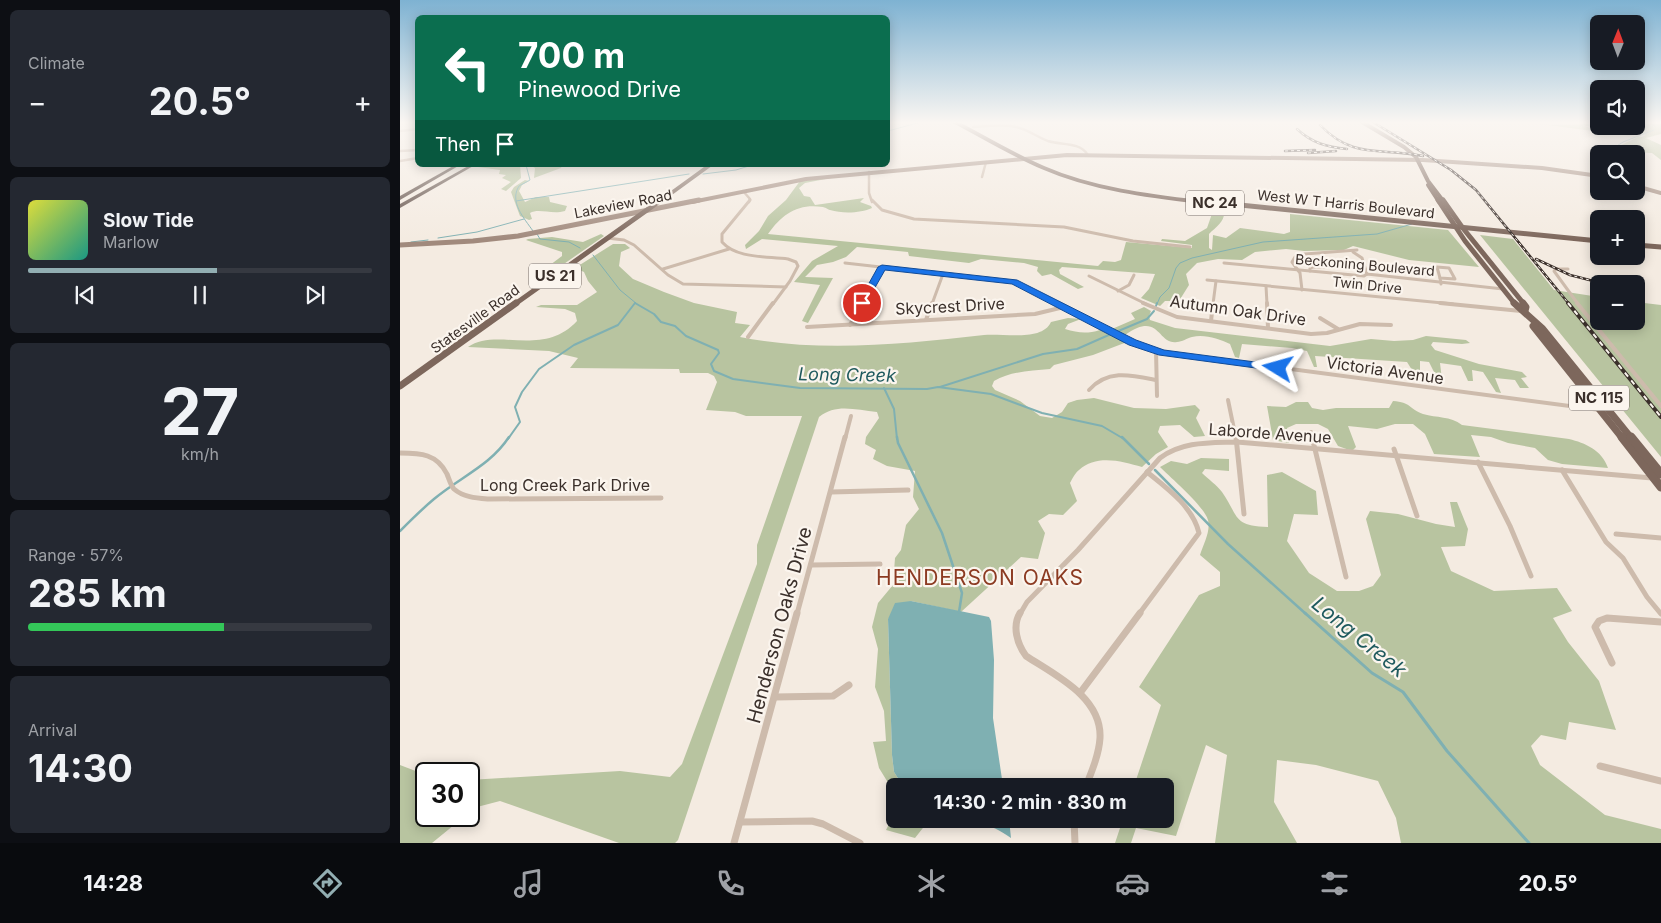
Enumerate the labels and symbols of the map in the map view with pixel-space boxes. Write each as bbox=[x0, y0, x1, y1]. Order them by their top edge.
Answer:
north arrow bbox=[1590, 15, 1645, 70]
street label: Lakeview Road bbox=[573, 186, 673, 221]
street label: West W T Harris Boulevard bbox=[1257, 186, 1436, 221]
road number: NC 24 bbox=[1186, 190, 1244, 216]
street label: Beckoning Boulevard bbox=[1295, 250, 1435, 279]
road number: US 21 bbox=[529, 264, 581, 288]
street label: Twin Drive bbox=[1331, 272, 1403, 297]
street label: Statesville Road bbox=[427, 281, 522, 356]
pin bbox=[841, 282, 883, 324]
street label: Autumn Oak Drive bbox=[1169, 291, 1307, 329]
street label: Skycrest Drive bbox=[895, 293, 1005, 319]
position arrow bbox=[1251, 341, 1303, 393]
street label: Victoria Avenue bbox=[1325, 352, 1445, 388]
water label: Long Creek bbox=[798, 363, 897, 386]
road number: NC 115 bbox=[1569, 386, 1629, 410]
street label: Laborde Avenue bbox=[1208, 419, 1332, 447]
street label: Long Creek Park Drive bbox=[480, 475, 650, 495]
street label: Henderson Oaks Drive bbox=[742, 524, 817, 726]
district label: HENDERSON OAKS bbox=[876, 565, 1084, 590]
water label: Long Creek bbox=[1307, 591, 1412, 683]
speed limit sign: 30 bbox=[415, 762, 480, 827]

